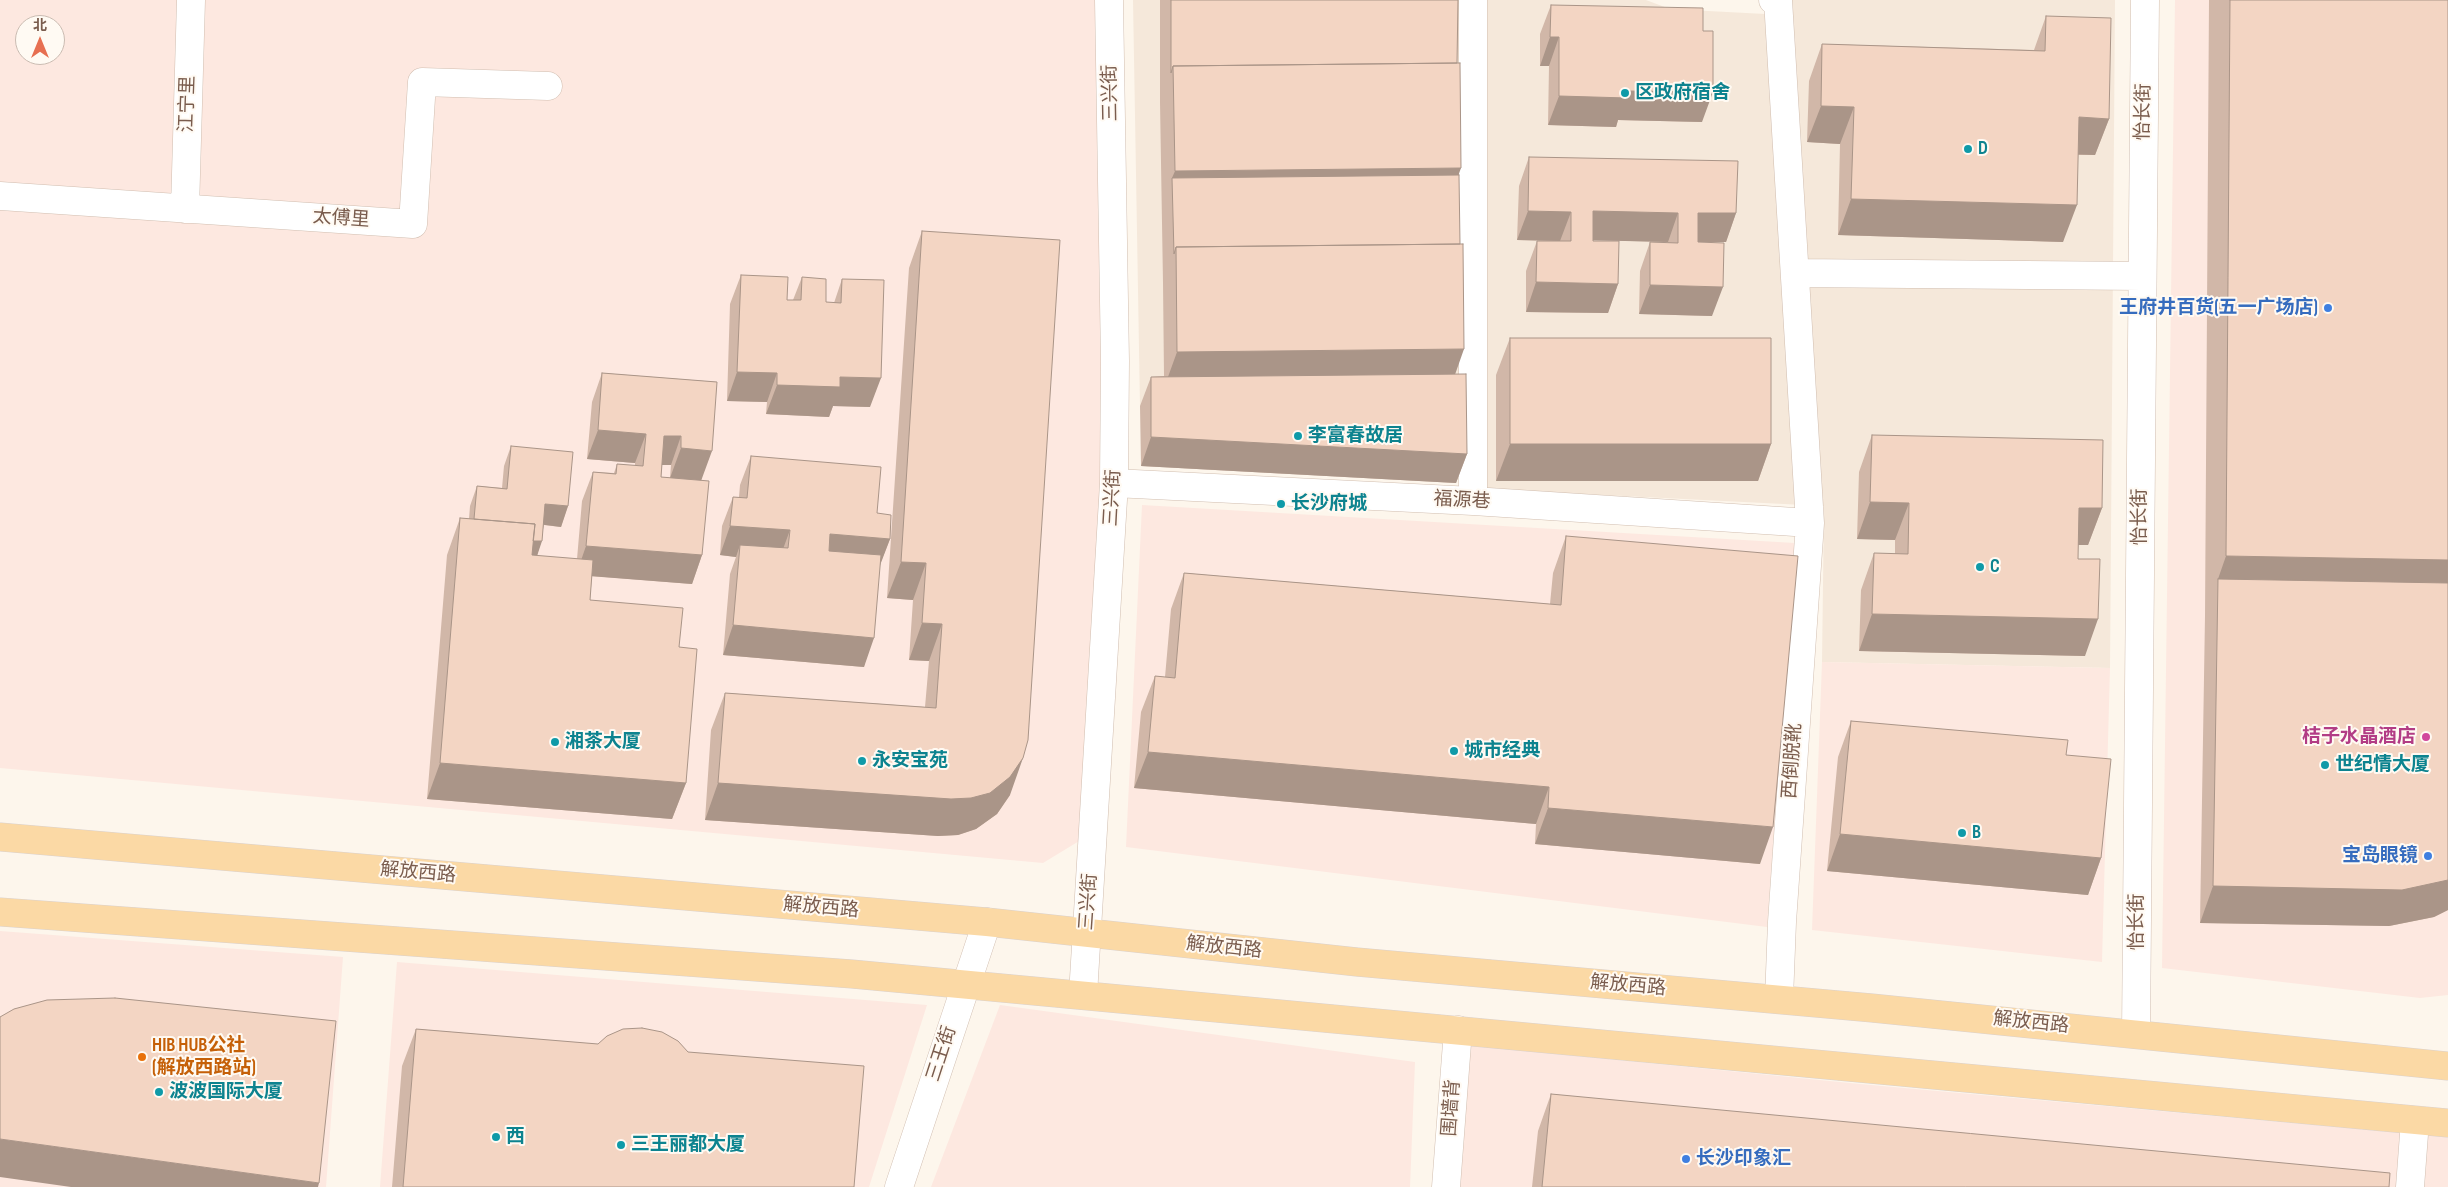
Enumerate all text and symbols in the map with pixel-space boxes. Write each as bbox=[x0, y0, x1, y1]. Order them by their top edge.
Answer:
north arrow bbox=[15, 15, 65, 65]
text: 北 bbox=[33, 17, 47, 34]
street label: 三兴街 bbox=[1099, 64, 1123, 122]
street label: 江宁里 bbox=[176, 75, 200, 133]
place label: 区政府宿舍 bbox=[1635, 82, 1730, 104]
street label: 怡长街 bbox=[2132, 83, 2156, 141]
marker: 区政府宿舍 bbox=[1619, 87, 1631, 99]
place label: D bbox=[1978, 138, 1988, 160]
marker: D bbox=[1962, 143, 1974, 155]
street label: 太傅里 bbox=[312, 206, 370, 232]
place label: 王府井百货(五一广场店) bbox=[2119, 297, 2318, 319]
marker: 王府井百货(五一广场店) bbox=[2322, 302, 2334, 314]
place label: 李富春故居 bbox=[1308, 425, 1403, 447]
marker: 李富春故居 bbox=[1292, 430, 1304, 442]
street label: 三兴街 bbox=[1100, 469, 1126, 527]
street label: 福源巷 bbox=[1433, 488, 1491, 514]
street label: 怡长街 bbox=[2129, 489, 2151, 545]
place label: 长沙府城 bbox=[1291, 493, 1367, 515]
marker: 长沙府城 bbox=[1275, 498, 1287, 510]
place label: C bbox=[1990, 556, 2000, 578]
marker: C bbox=[1974, 561, 1986, 573]
street label: 西倒脱靴 bbox=[1779, 722, 1807, 800]
place label: 桔子水晶酒店 bbox=[2302, 726, 2416, 748]
place label: 湘茶大厦 bbox=[565, 731, 641, 753]
marker: 桔子水晶酒店 bbox=[2420, 731, 2432, 743]
marker: 湘茶大厦 bbox=[549, 736, 561, 748]
place label: 城市经典 bbox=[1464, 740, 1540, 762]
marker: 城市经典 bbox=[1448, 745, 1460, 757]
place label: 永安宝苑 bbox=[872, 750, 948, 772]
place label: 世纪情大厦 bbox=[2335, 754, 2430, 776]
marker: 永安宝苑 bbox=[856, 755, 868, 767]
marker: 世纪情大厦 bbox=[2319, 759, 2331, 771]
place label: B bbox=[1972, 822, 1981, 844]
marker: B bbox=[1956, 827, 1968, 839]
place label: 宝岛眼镜 bbox=[2342, 845, 2418, 867]
marker: 宝岛眼镜 bbox=[2422, 850, 2434, 862]
street label: 解放西路 bbox=[379, 858, 457, 888]
street label: 三兴街 bbox=[1076, 873, 1102, 931]
street label: 解放西路 bbox=[782, 893, 860, 923]
street label: 怡长街 bbox=[2126, 894, 2148, 950]
street label: 解放西路 bbox=[1185, 933, 1263, 963]
street label: 解放西路 bbox=[1589, 971, 1667, 1001]
street label: 解放西路 bbox=[1992, 1008, 2070, 1038]
street label: 三王街 bbox=[922, 1023, 962, 1085]
place label: HIB HUB公社 (解放西路站) bbox=[152, 1035, 256, 1079]
marker: HIB HUB公社 (解放西路站) bbox=[136, 1051, 148, 1063]
street label: 围墙背 bbox=[1439, 1079, 1465, 1137]
place label: 波波国际大厦 bbox=[169, 1081, 283, 1103]
marker: 波波国际大厦 bbox=[153, 1086, 165, 1098]
place label: 西 bbox=[506, 1126, 525, 1148]
marker: 西 bbox=[490, 1131, 502, 1143]
place label: 三王丽都大厦 bbox=[631, 1134, 745, 1156]
marker: 三王丽都大厦 bbox=[615, 1139, 627, 1151]
place label: 长沙印象汇 bbox=[1696, 1148, 1791, 1170]
marker: 长沙印象汇 bbox=[1680, 1153, 1692, 1165]

